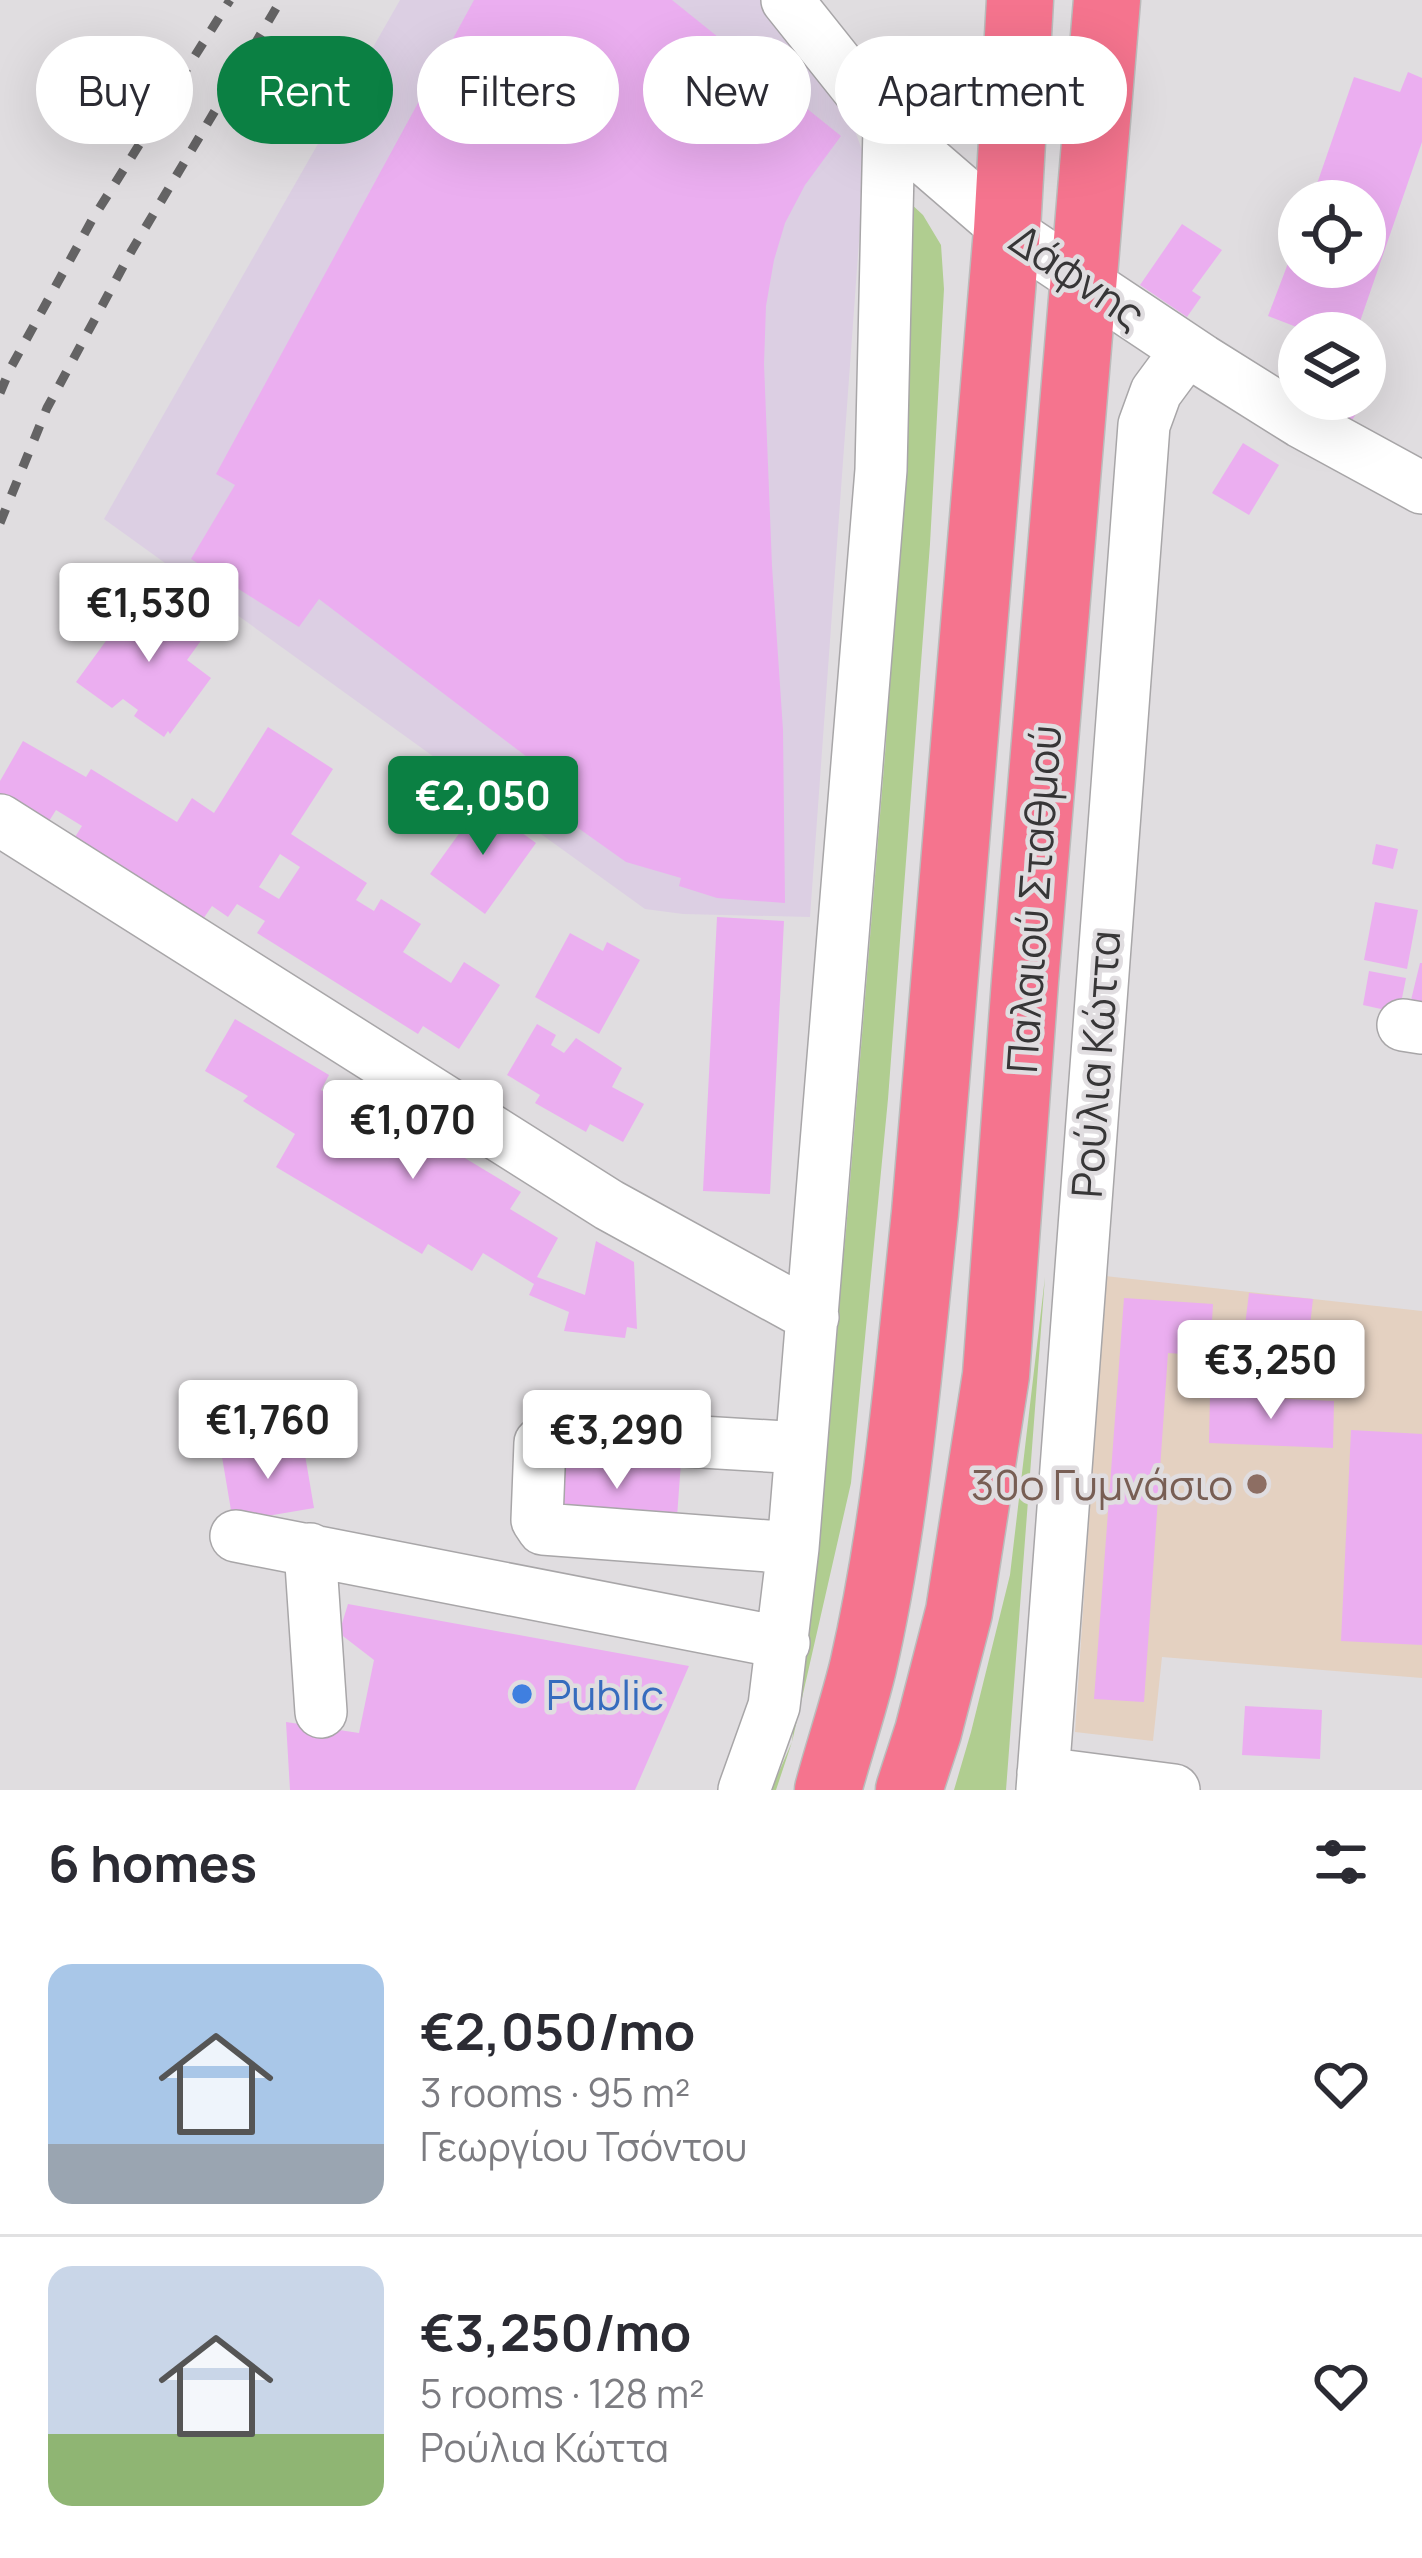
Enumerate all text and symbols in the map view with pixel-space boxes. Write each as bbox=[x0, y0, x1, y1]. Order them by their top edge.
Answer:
chip: Buy bbox=[36, 36, 193, 144]
chip: Rent bbox=[217, 36, 393, 144]
chip: Filters bbox=[417, 36, 619, 144]
chip: New bbox=[643, 36, 811, 144]
chip: Apartment bbox=[835, 36, 1127, 144]
map controls bbox=[1278, 180, 1386, 420]
button: locate bbox=[1278, 180, 1386, 288]
street label: Δάφνης bbox=[999, 210, 1157, 342]
button: layers bbox=[1278, 312, 1386, 420]
pin: €1,530 bbox=[51, 563, 247, 665]
text: €1,530 bbox=[86, 575, 212, 629]
street label: Παλαιού Σταθμού bbox=[992, 723, 1074, 1075]
pin: €2,050 bbox=[385, 756, 581, 858]
text: €2,050 bbox=[415, 768, 551, 822]
street label: Ρούλια Κώττα bbox=[1057, 928, 1133, 1200]
pin: €1,070 bbox=[315, 1080, 511, 1182]
text: €1,070 bbox=[350, 1092, 476, 1146]
pin: €3,250 bbox=[1173, 1320, 1369, 1422]
text: €3,250 bbox=[1205, 1332, 1337, 1386]
pin: €1,760 bbox=[170, 1380, 366, 1482]
pin: €3,290 bbox=[519, 1390, 715, 1492]
text: €1,760 bbox=[206, 1392, 330, 1446]
text: €3,290 bbox=[550, 1402, 684, 1456]
place label: 30ο Γυμνάσιο bbox=[971, 1455, 1233, 1513]
marker: 30ο Γυμνάσιο bbox=[1244, 1471, 1270, 1497]
place label: Public bbox=[546, 1665, 664, 1723]
marker: Public bbox=[509, 1681, 535, 1707]
text: 6 homes bbox=[48, 1828, 257, 1897]
icon: filters bbox=[1308, 1829, 1374, 1895]
text: €2,050/mo bbox=[420, 1996, 695, 2065]
icon: home bbox=[144, 2012, 288, 2156]
icon: heart bbox=[1308, 2051, 1374, 2117]
text: 3 rooms · 95 m² bbox=[420, 2065, 690, 2119]
text: Γεωργίου Τσόντου bbox=[420, 2119, 747, 2173]
text: €3,250/mo bbox=[420, 2297, 691, 2366]
icon: home bbox=[144, 2314, 288, 2458]
icon: heart bbox=[1308, 2353, 1374, 2419]
text: 5 rooms · 128 m² bbox=[420, 2366, 705, 2420]
text: Ρούλια Κώττα bbox=[420, 2420, 669, 2474]

